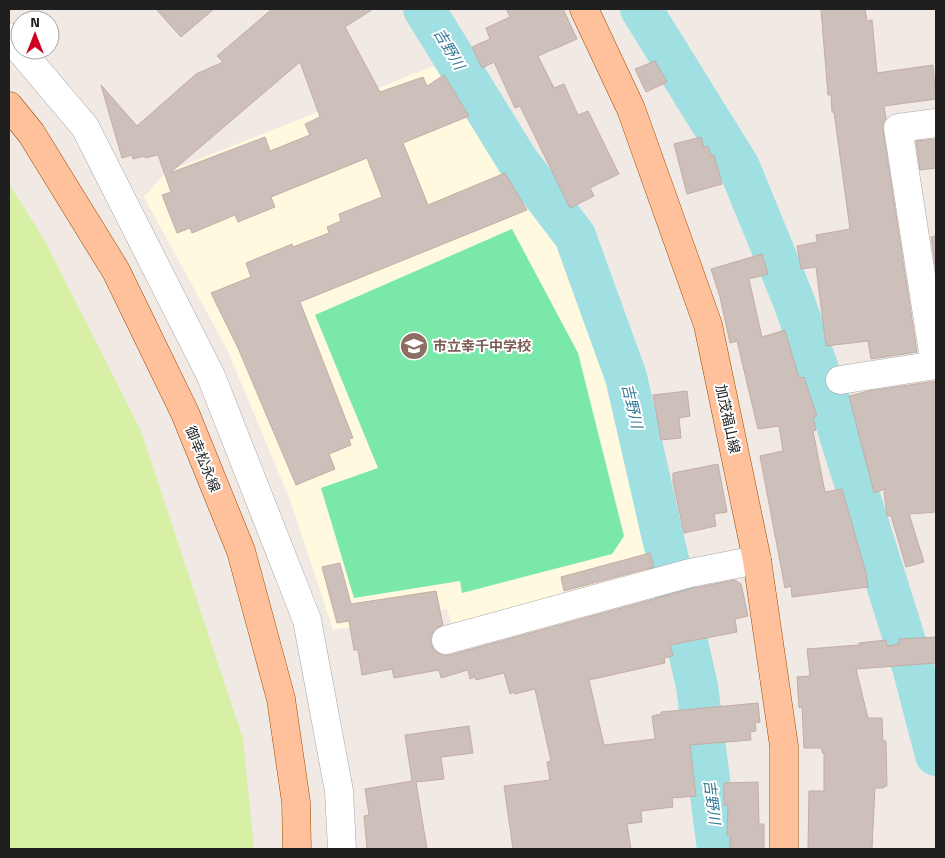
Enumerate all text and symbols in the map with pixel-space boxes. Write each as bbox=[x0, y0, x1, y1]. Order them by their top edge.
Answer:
north arrow bbox=[10, 10, 60, 60]
text: N bbox=[30, 11, 40, 32]
water label: 吉野川 bbox=[428, 24, 472, 76]
school or university icon: 市立幸千中学校 bbox=[399, 331, 429, 361]
place label: 市立幸千中学校 bbox=[433, 335, 531, 356]
water label: 吉野川 bbox=[616, 381, 649, 432]
street label: 加茂福山線 bbox=[711, 382, 746, 455]
street label: 御幸松永線 bbox=[181, 422, 226, 495]
water label: 吉野川 bbox=[698, 778, 727, 828]

